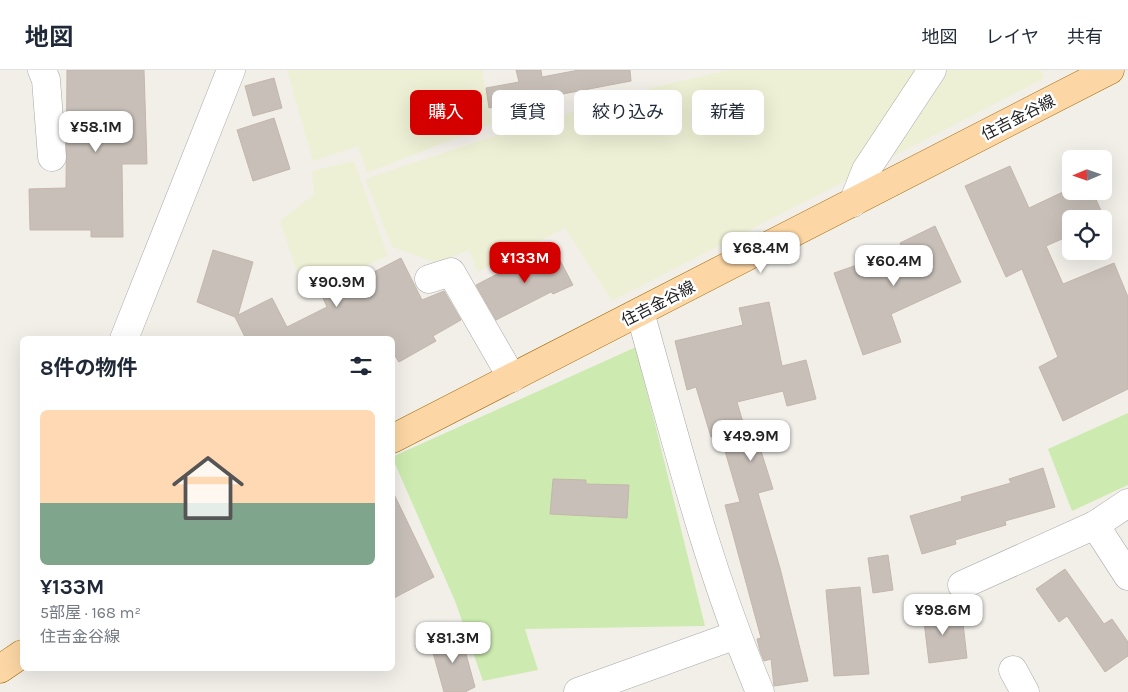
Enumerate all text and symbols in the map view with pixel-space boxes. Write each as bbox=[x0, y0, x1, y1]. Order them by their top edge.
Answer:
text: 地図 bbox=[25, 23, 73, 51]
text: 地図 bbox=[922, 26, 958, 48]
text: レイヤ bbox=[986, 26, 1039, 48]
text: 共有 bbox=[1067, 26, 1103, 48]
chip: 購入 bbox=[410, 90, 482, 135]
chip: 賃貸 bbox=[492, 90, 564, 135]
chip: 絞り込み bbox=[574, 90, 682, 135]
chip: 新着 bbox=[692, 90, 764, 135]
street label: 住吉金谷線 bbox=[978, 91, 1058, 144]
pin: ¥58.1M bbox=[55, 111, 137, 153]
text: ¥58.1M bbox=[70, 117, 122, 136]
north arrow bbox=[1062, 150, 1112, 200]
map controls bbox=[1062, 150, 1112, 260]
button: locate bbox=[1062, 210, 1112, 260]
pin: ¥68.4M bbox=[720, 232, 802, 274]
text: ¥68.4M bbox=[733, 238, 789, 257]
pin: ¥133M bbox=[490, 242, 560, 284]
pin: ¥60.4M bbox=[853, 244, 935, 287]
text: ¥133M bbox=[501, 248, 549, 267]
text: ¥60.4M bbox=[866, 251, 922, 270]
pin: ¥90.9M bbox=[296, 266, 378, 308]
text: ¥90.9M bbox=[309, 272, 365, 291]
street label: 住吉金谷線 bbox=[618, 277, 698, 330]
icon: filters bbox=[347, 352, 375, 380]
text: 8件の物件 bbox=[40, 356, 138, 380]
pin: ¥49.9M bbox=[710, 420, 792, 462]
text: ¥49.9M bbox=[723, 426, 779, 445]
icon: home bbox=[163, 443, 253, 533]
text: ¥133M bbox=[40, 575, 104, 599]
pin: ¥98.6M bbox=[902, 594, 984, 636]
text: ¥98.6M bbox=[915, 600, 971, 619]
text: 5部屋 · 168 m² bbox=[40, 603, 141, 622]
pin: ¥81.3M bbox=[412, 622, 494, 664]
text: 住吉金谷線 bbox=[40, 627, 120, 646]
text: ¥81.3M bbox=[427, 628, 479, 647]

